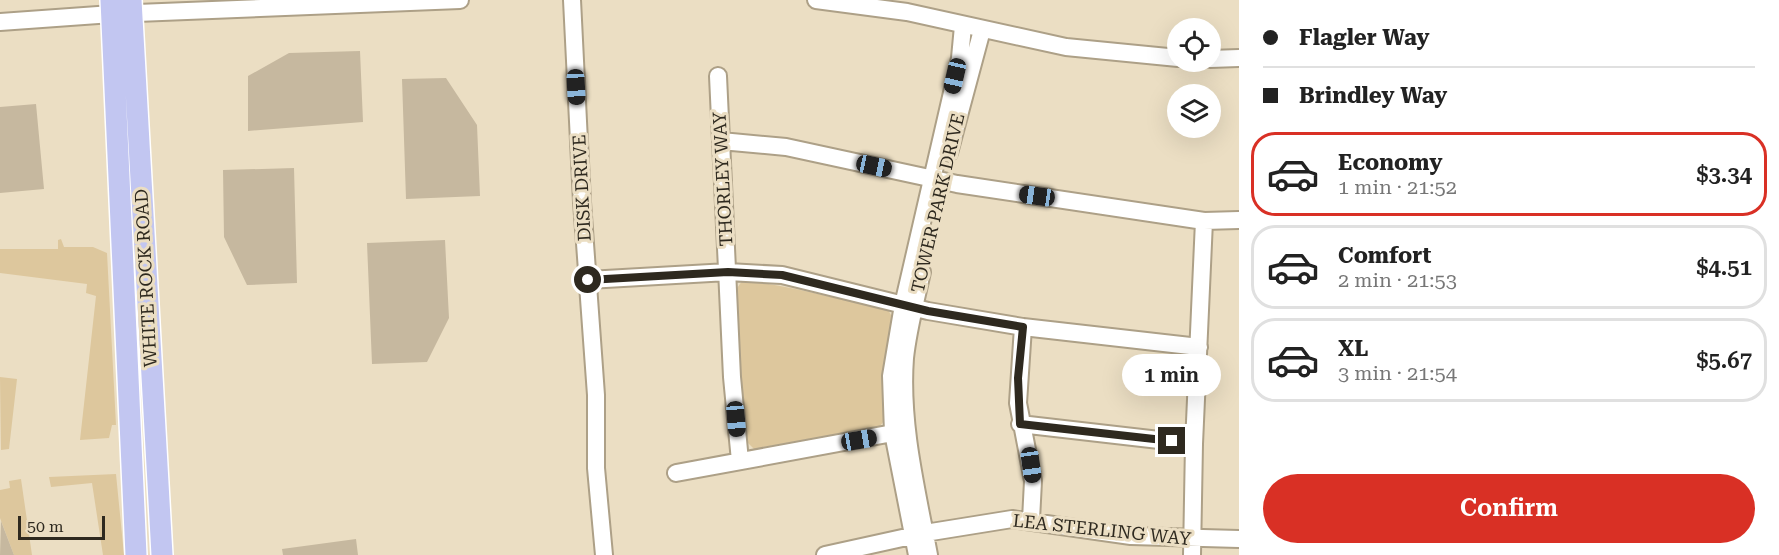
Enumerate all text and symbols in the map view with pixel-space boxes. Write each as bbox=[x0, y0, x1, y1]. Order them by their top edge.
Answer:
map controls bbox=[1167, 18, 1221, 138]
button: locate bbox=[1167, 18, 1221, 72]
text: Flagler Way bbox=[1299, 25, 1430, 50]
car bbox=[942, 56, 968, 96]
car bbox=[566, 69, 586, 105]
text: Brindley Way bbox=[1299, 83, 1447, 108]
button: layers bbox=[1167, 84, 1221, 138]
street label: THORLEY WAY bbox=[708, 111, 737, 247]
street label: TOWER PARK DRIVE bbox=[907, 111, 968, 295]
street label: DISK DRIVE bbox=[568, 134, 595, 242]
icon: car bbox=[1266, 147, 1320, 201]
text: Economy bbox=[1338, 150, 1442, 175]
car bbox=[855, 153, 893, 179]
text: $3.34 bbox=[1696, 162, 1752, 187]
text: 1 min · 21:52 bbox=[1338, 175, 1457, 199]
car bbox=[1018, 185, 1056, 207]
street label: WHITE ROCK ROAD bbox=[130, 188, 161, 368]
icon: car bbox=[1266, 240, 1320, 294]
text: Comfort bbox=[1338, 243, 1431, 268]
text: $4.51 bbox=[1696, 255, 1752, 280]
route start bbox=[574, 266, 601, 293]
text: 2 min · 21:53 bbox=[1338, 268, 1457, 292]
icon: car bbox=[1266, 333, 1320, 387]
text: XL bbox=[1338, 336, 1368, 361]
text: $5.67 bbox=[1696, 348, 1752, 373]
callout: 1 min bbox=[1122, 354, 1222, 396]
text: 3 min · 21:54 bbox=[1338, 361, 1457, 385]
text: 1 min bbox=[1144, 363, 1199, 387]
car bbox=[725, 400, 747, 438]
route end bbox=[1158, 427, 1185, 454]
car bbox=[840, 428, 878, 452]
car bbox=[1020, 446, 1042, 484]
button: Confirm bbox=[1263, 474, 1755, 543]
street label: LEA STERLING WAY bbox=[1012, 510, 1193, 549]
scale bar bbox=[18, 513, 105, 540]
text: 50 m bbox=[27, 517, 64, 536]

